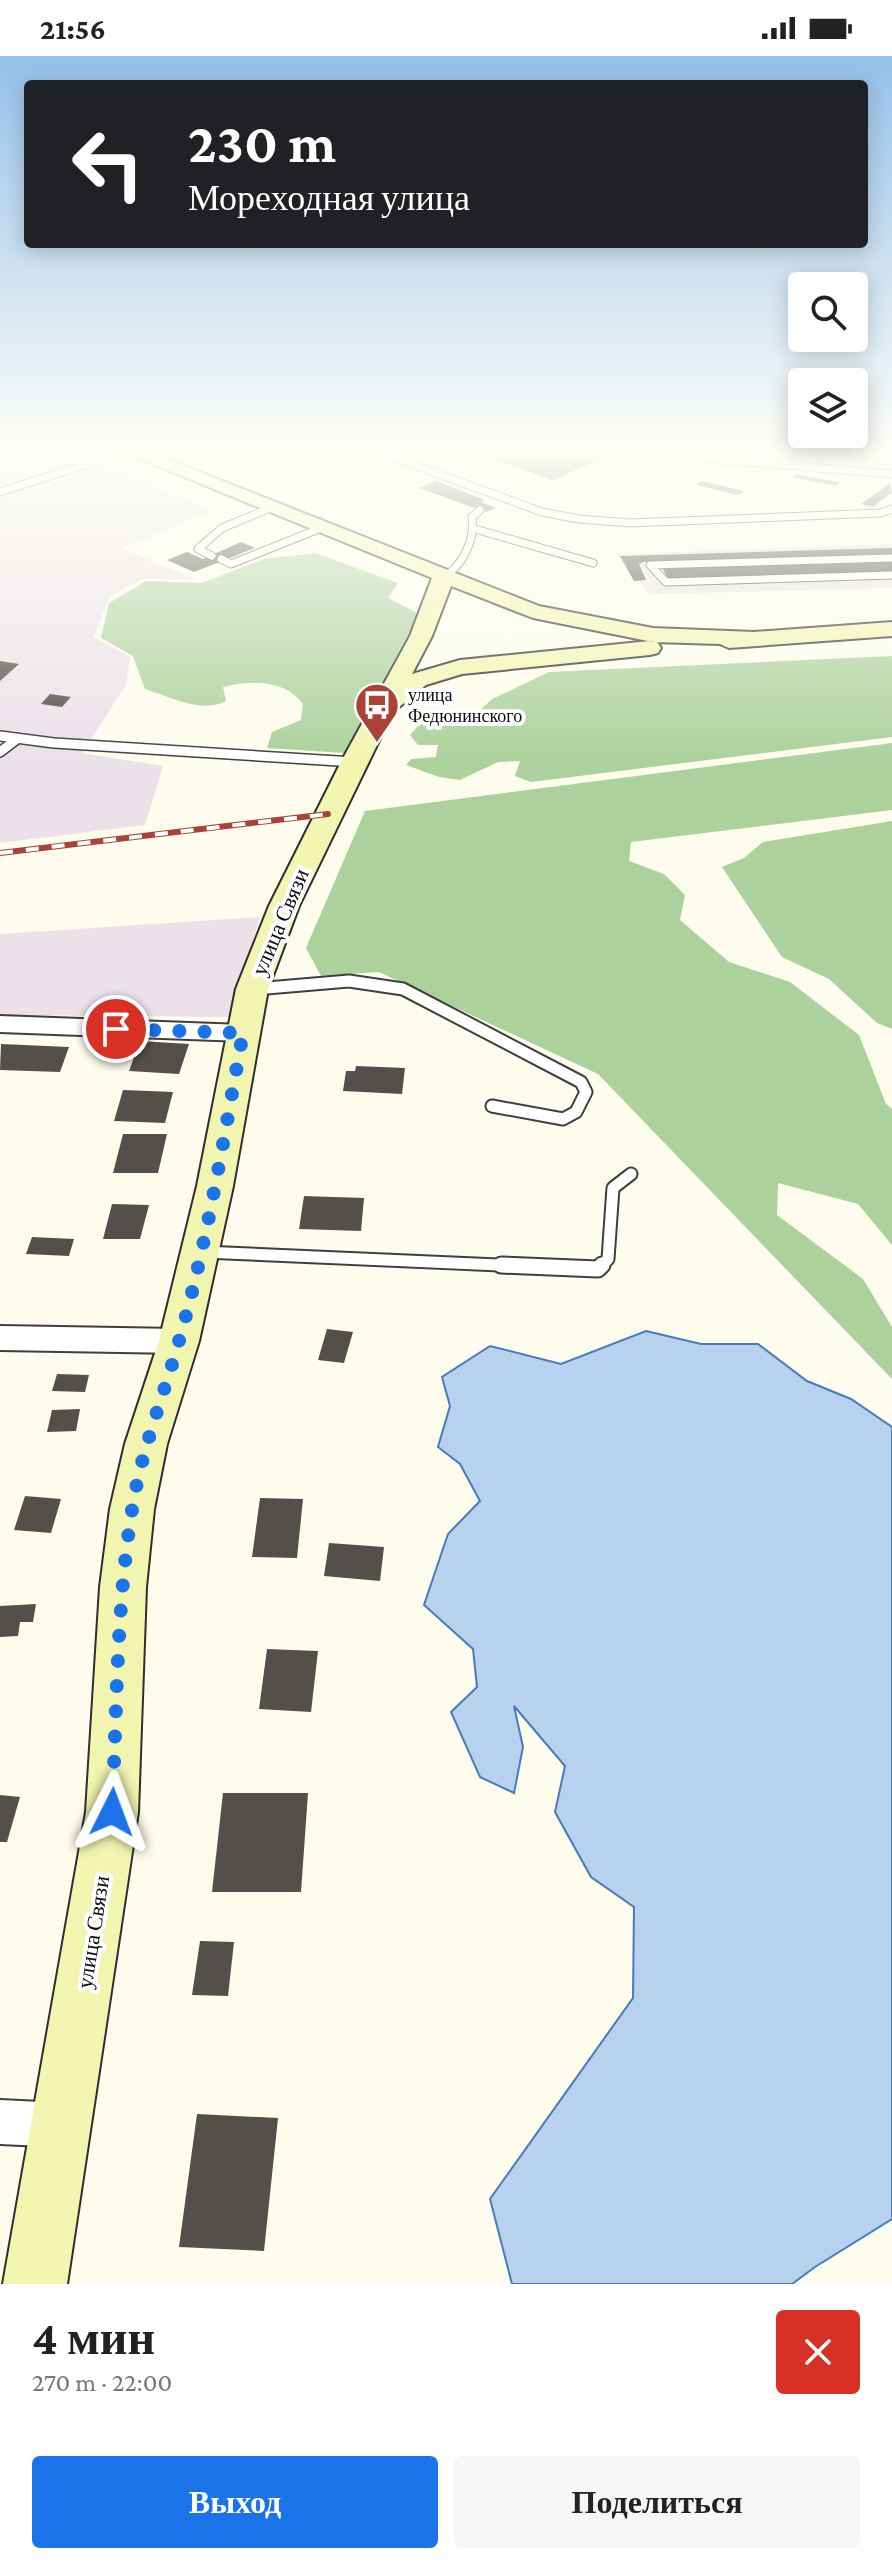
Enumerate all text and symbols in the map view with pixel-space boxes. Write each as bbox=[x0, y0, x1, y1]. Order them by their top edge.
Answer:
text: 21:56 bbox=[40, 12, 106, 45]
icon: left bbox=[56, 112, 160, 216]
text: 230 m bbox=[188, 112, 336, 174]
text: Мореходная улица bbox=[188, 178, 470, 218]
map controls bbox=[788, 272, 868, 448]
button: search bbox=[788, 272, 868, 352]
button: layers bbox=[788, 368, 868, 448]
bus stop icon: улица Федюнинского bbox=[353, 681, 401, 744]
place label: улица Федюнинского bbox=[408, 685, 522, 726]
street label: улица Связи bbox=[246, 865, 314, 979]
pin bbox=[82, 995, 150, 1063]
icon: arrive bbox=[94, 1007, 138, 1051]
position arrow bbox=[70, 1770, 154, 1854]
street label: улица Связи bbox=[72, 1874, 114, 1990]
button: close bbox=[776, 2310, 860, 2394]
text: 4 мин bbox=[32, 2311, 155, 2364]
text: 270 m · 22:00 bbox=[32, 2368, 172, 2397]
button: Выход bbox=[32, 2456, 438, 2548]
button: Поделиться bbox=[454, 2456, 860, 2548]

